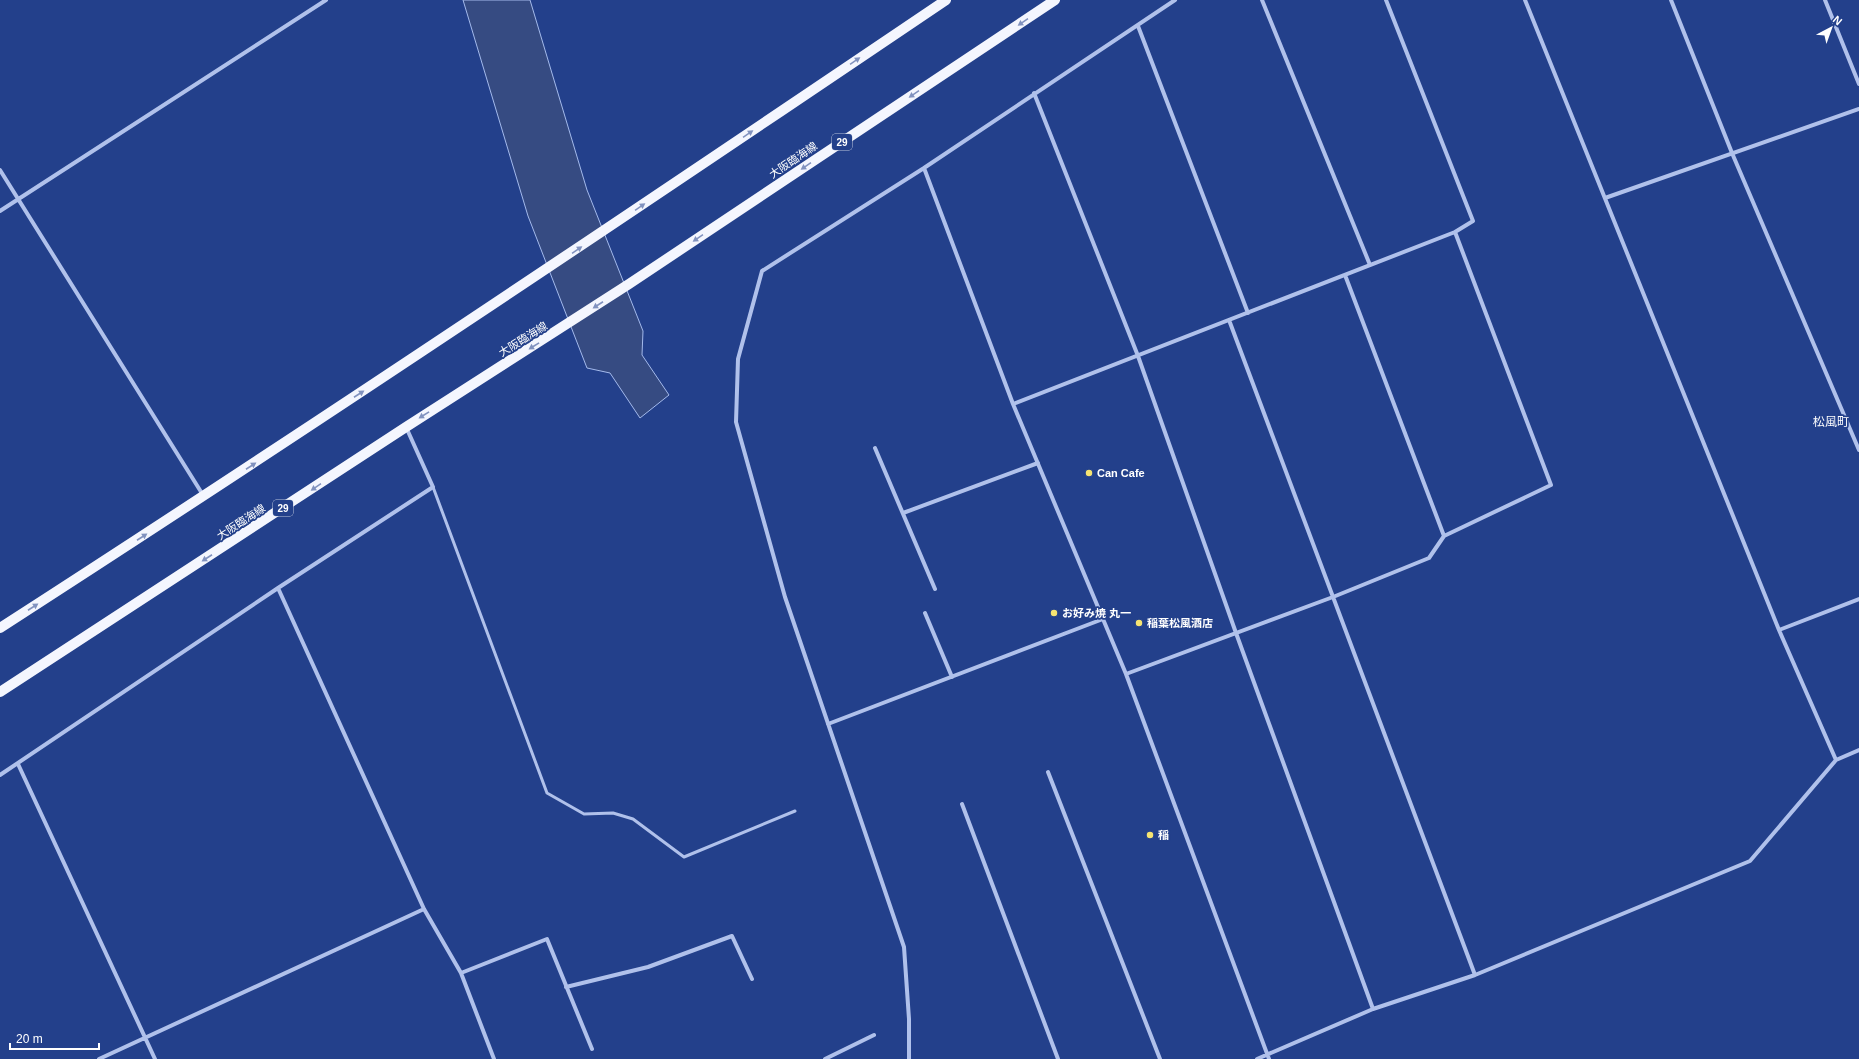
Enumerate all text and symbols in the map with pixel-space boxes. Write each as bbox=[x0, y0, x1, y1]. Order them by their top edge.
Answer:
north arrow bbox=[1811, 8, 1851, 48]
text: N bbox=[1831, 13, 1845, 28]
one-way arrow bbox=[1017, 18, 1028, 26]
one-way arrow bbox=[850, 57, 861, 65]
one-way arrow bbox=[909, 90, 920, 98]
one-way arrow bbox=[743, 130, 753, 138]
road number: 29 bbox=[832, 134, 852, 150]
street label: 大阪臨海線 bbox=[767, 140, 819, 180]
one-way arrow bbox=[801, 162, 811, 170]
one-way arrow bbox=[635, 203, 645, 211]
one-way arrow bbox=[693, 234, 703, 242]
one-way arrow bbox=[571, 246, 582, 254]
one-way arrow bbox=[592, 301, 604, 308]
street label: 大阪臨海線 bbox=[496, 319, 550, 359]
one-way arrow bbox=[528, 342, 540, 349]
one-way arrow bbox=[354, 390, 364, 398]
one-way arrow bbox=[419, 412, 430, 419]
district label: 松風町 bbox=[1813, 415, 1849, 429]
one-way arrow bbox=[245, 462, 257, 469]
place label: Can Cafe bbox=[1097, 467, 1145, 479]
marker: Can Cafe bbox=[1084, 468, 1094, 478]
one-way arrow bbox=[311, 483, 321, 491]
road number: 29 bbox=[273, 500, 293, 516]
street label: 大阪臨海線 bbox=[215, 502, 267, 542]
one-way arrow bbox=[136, 533, 148, 540]
one-way arrow bbox=[202, 554, 212, 562]
one-way arrow bbox=[28, 603, 38, 611]
place label: お好み焼 丸一 bbox=[1062, 607, 1131, 619]
marker: お好み焼 丸一 bbox=[1049, 608, 1059, 618]
place label: 稲葉松風酒店 bbox=[1147, 617, 1213, 629]
marker: 稲葉松風酒店 bbox=[1134, 618, 1144, 628]
place label: 稲 bbox=[1158, 829, 1169, 841]
marker: 稲 bbox=[1145, 830, 1155, 840]
scale bar bbox=[10, 1025, 99, 1051]
text: 20 m bbox=[16, 1032, 43, 1046]

